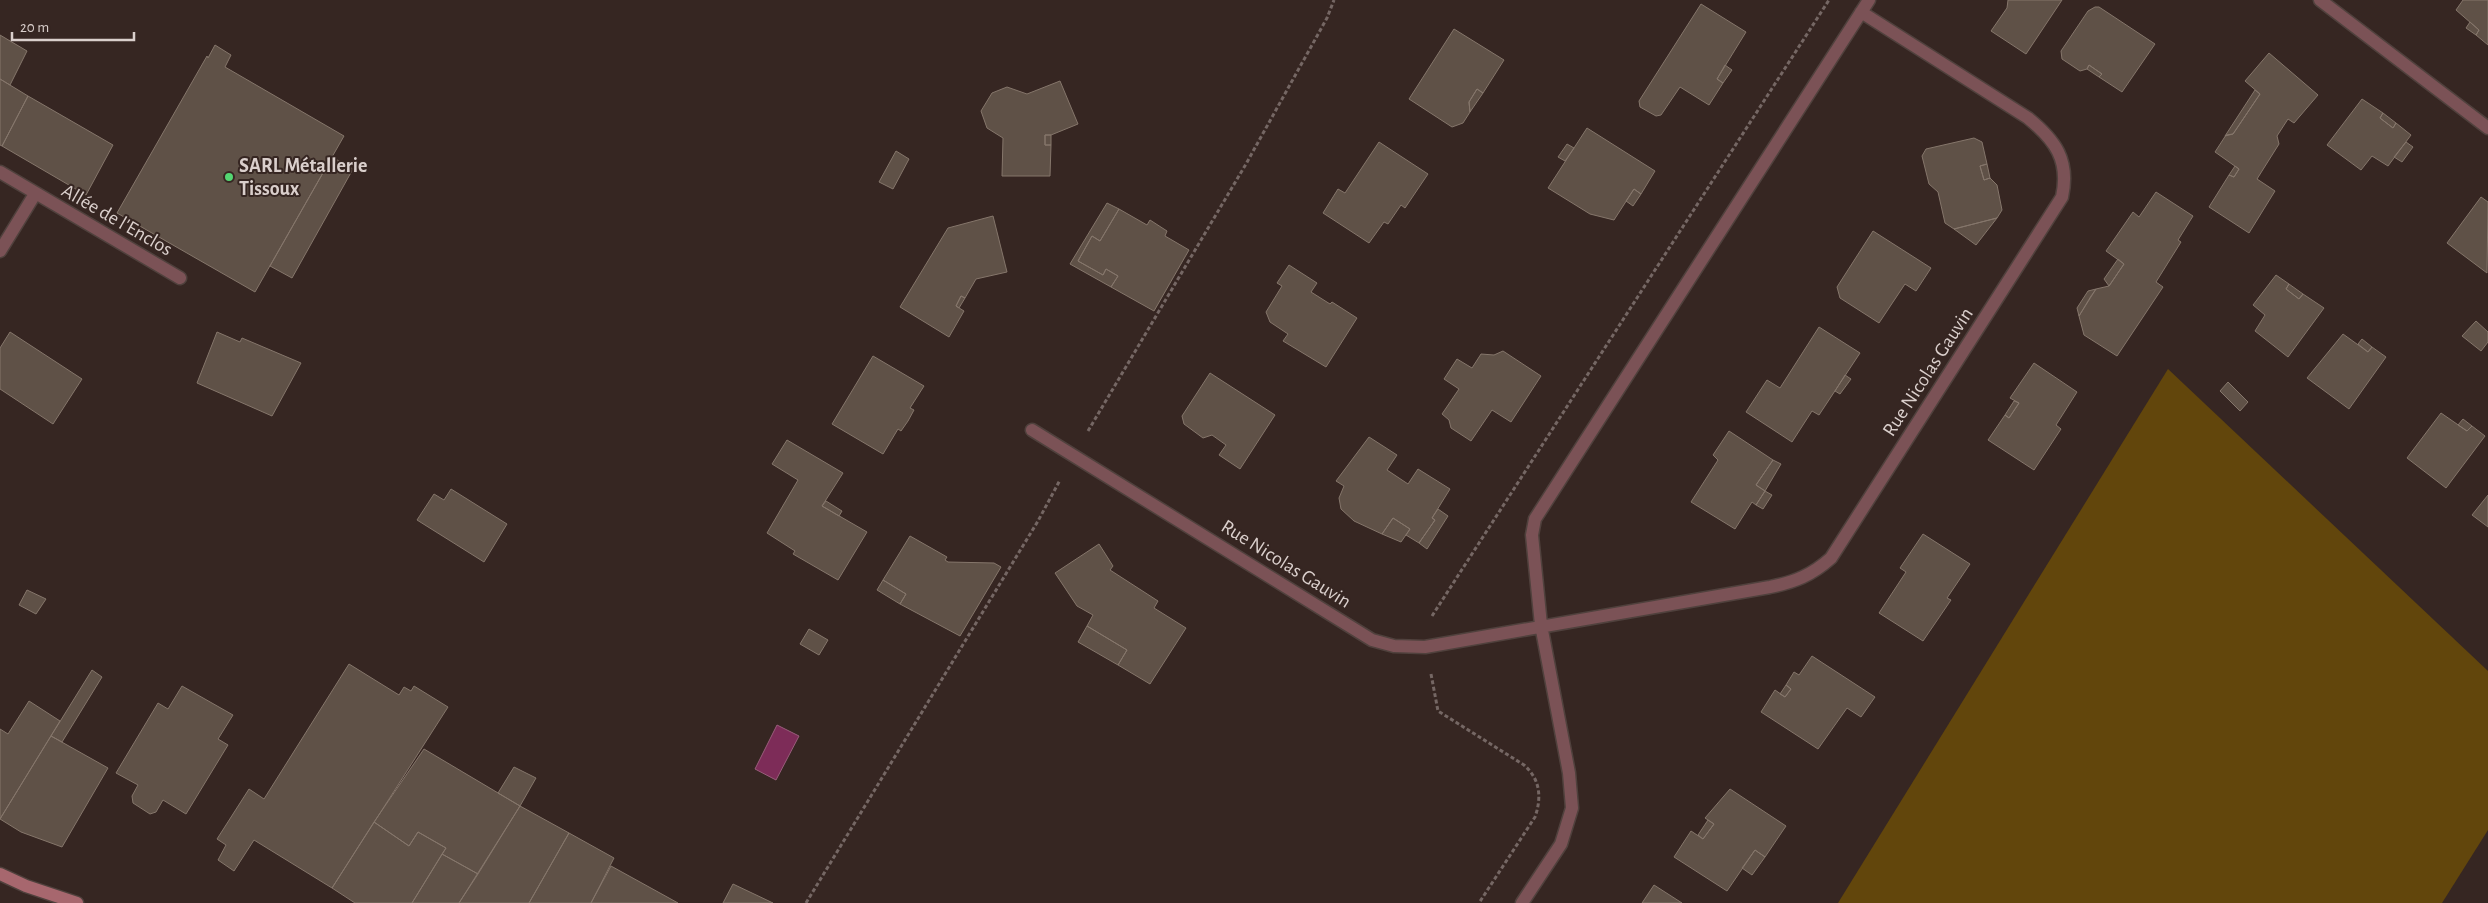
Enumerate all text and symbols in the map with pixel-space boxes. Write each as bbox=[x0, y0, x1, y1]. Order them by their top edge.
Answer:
scale bar bbox=[12, 10, 135, 42]
text: 20 m bbox=[20, 20, 49, 35]
place label: SARL Métallerie Tissoux bbox=[239, 156, 367, 199]
marker: SARL Métallerie Tissoux bbox=[223, 171, 235, 183]
street label: Allée de l'Enclos bbox=[58, 180, 176, 260]
street label: Rue Nicolas Gauvin bbox=[1879, 304, 1977, 440]
street label: Rue Nicolas Gauvin bbox=[1218, 516, 1354, 612]

